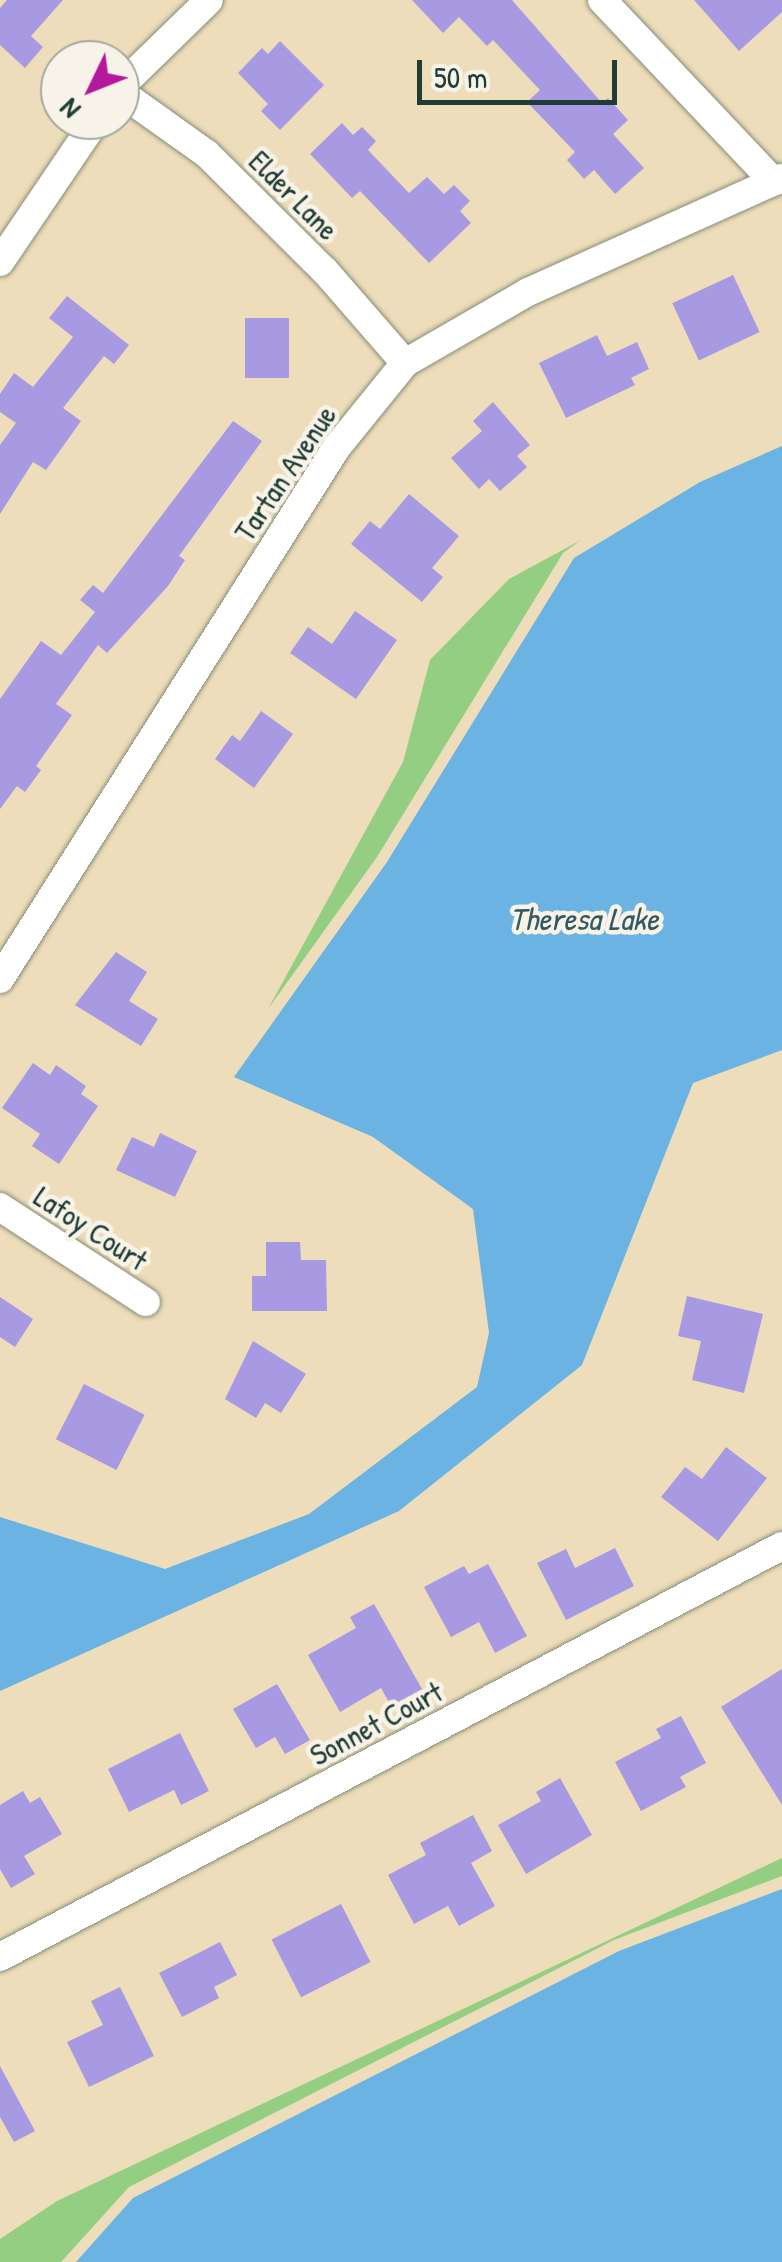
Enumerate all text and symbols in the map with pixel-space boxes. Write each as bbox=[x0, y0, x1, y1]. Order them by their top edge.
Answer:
north arrow bbox=[40, 40, 140, 140]
scale bar bbox=[422, 40, 622, 102]
text: 50 m bbox=[434, 57, 487, 97]
text: N bbox=[51, 91, 89, 128]
street label: Elder Lane bbox=[242, 143, 346, 247]
street label: Tartan Avenue bbox=[226, 398, 344, 548]
water label: Theresa Lake bbox=[510, 900, 658, 938]
street label: Lafoy Court bbox=[28, 1178, 154, 1278]
street label: Sonnet Court bbox=[304, 1673, 448, 1773]

